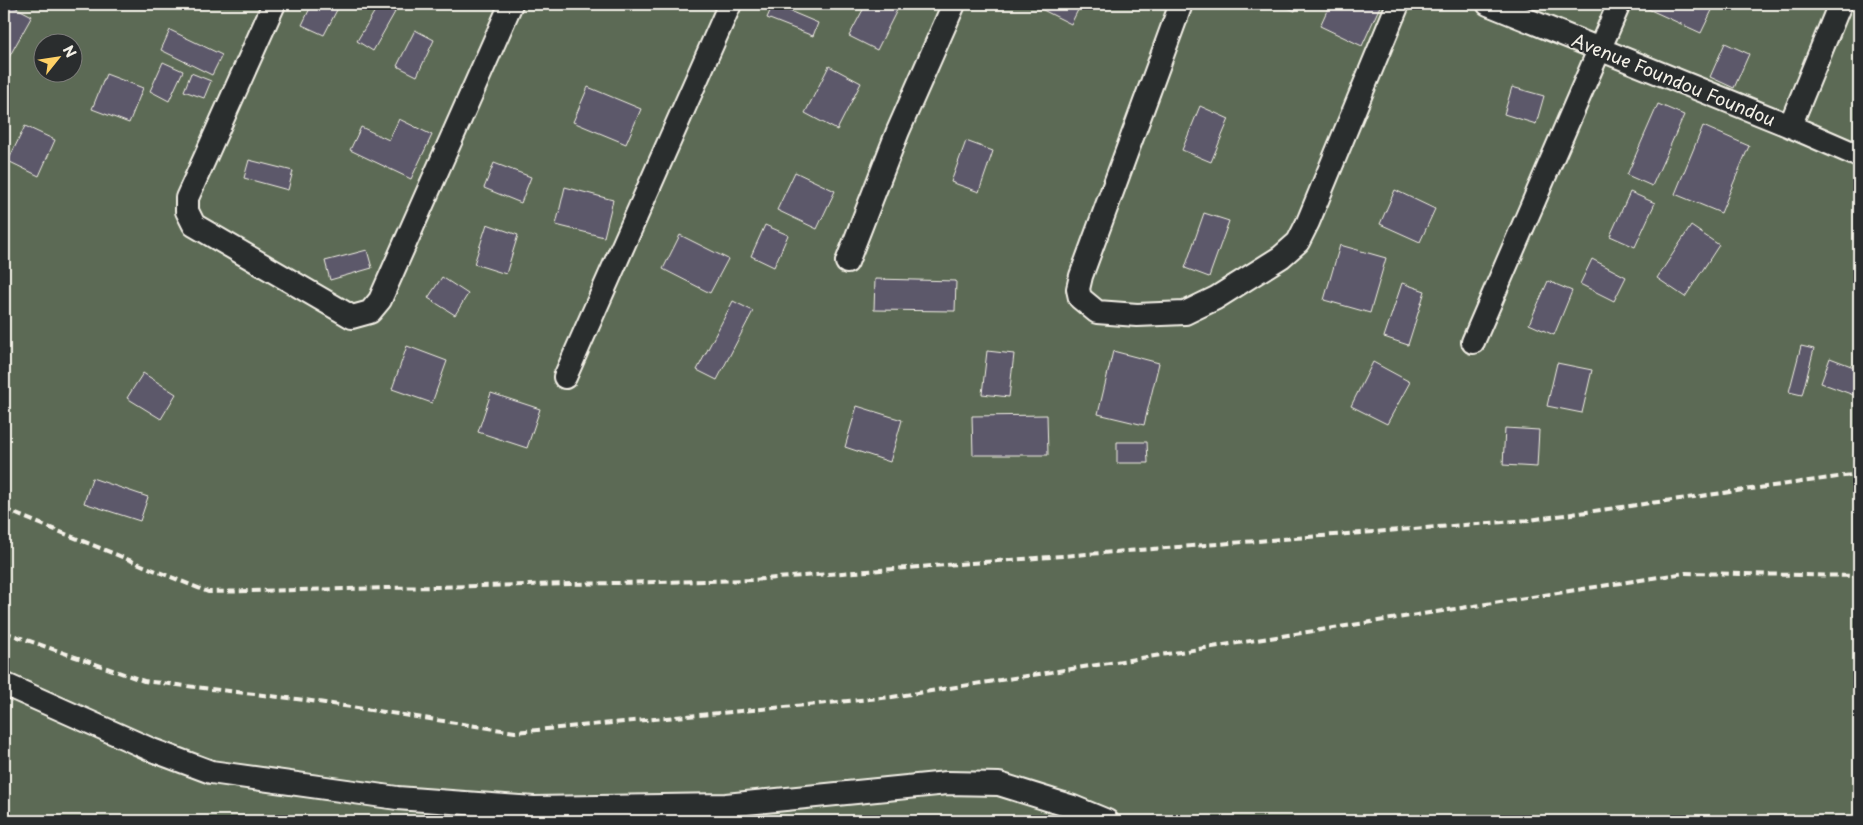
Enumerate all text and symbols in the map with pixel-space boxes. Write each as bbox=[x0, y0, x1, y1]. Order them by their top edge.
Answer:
street label: Avenue Foundou Foundou bbox=[1568, 26, 1780, 132]
north arrow bbox=[32, 32, 82, 82]
text: N bbox=[58, 41, 82, 61]

